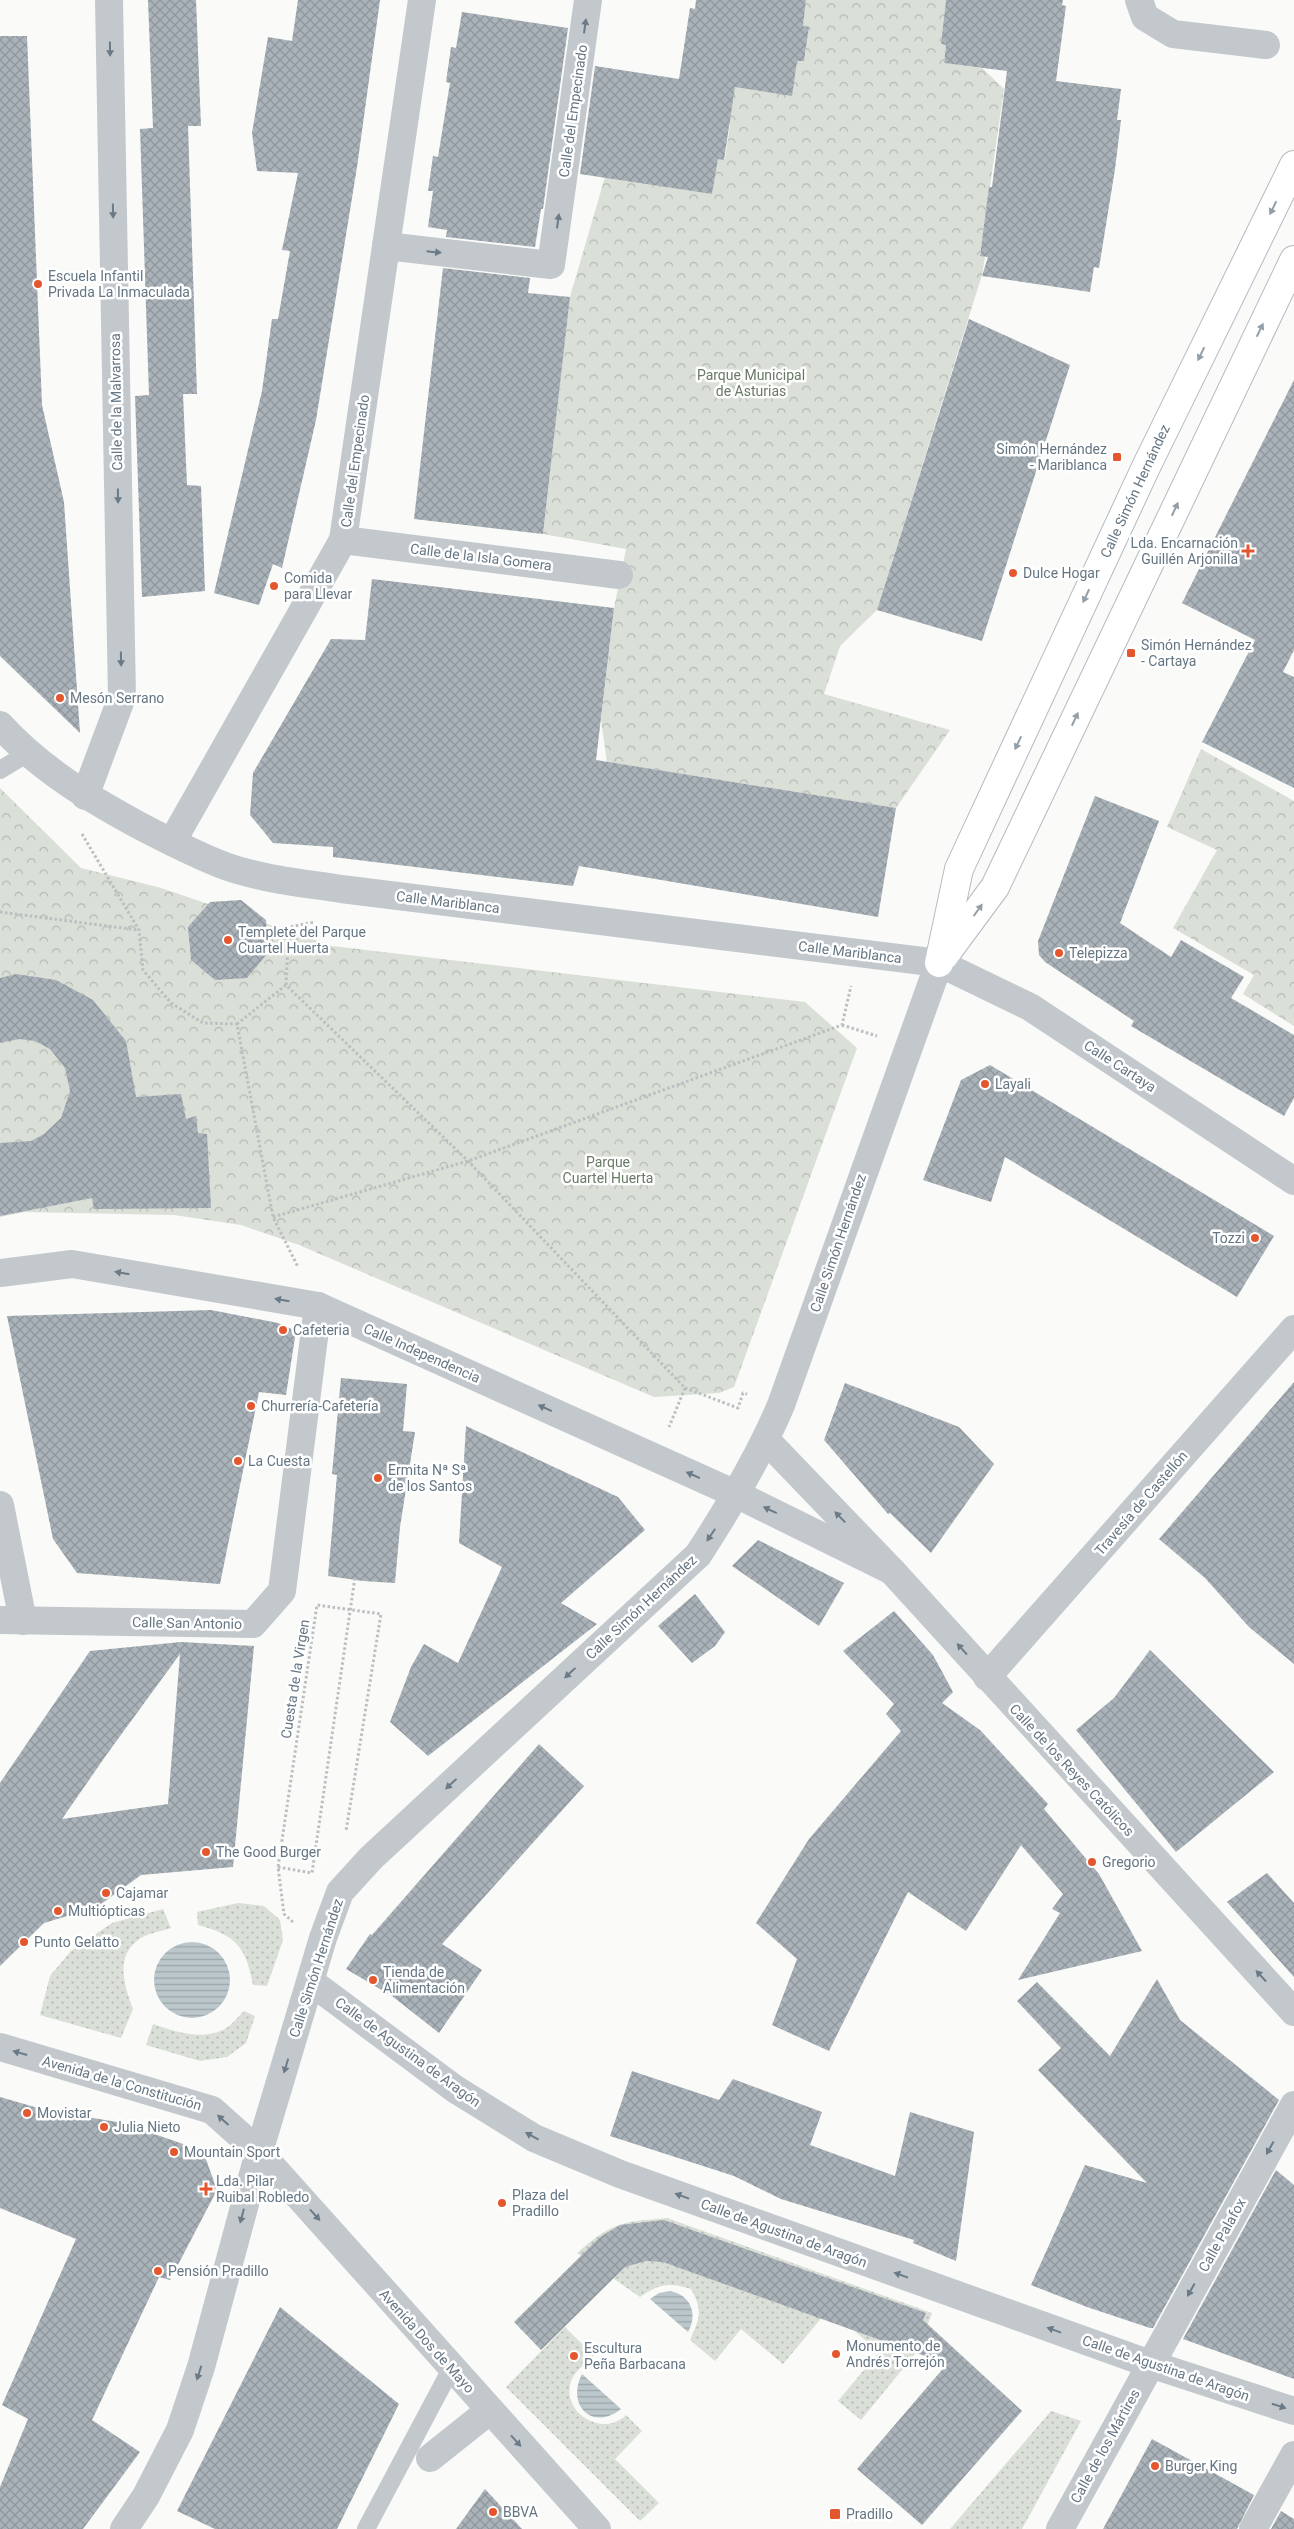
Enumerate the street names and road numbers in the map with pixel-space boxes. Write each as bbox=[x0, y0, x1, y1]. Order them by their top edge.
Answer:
street label: Calle del Empecinado bbox=[556, 43, 590, 179]
street label: Calle de la Malvarrosa bbox=[107, 333, 125, 471]
street label: Calle del Empecinado bbox=[338, 393, 372, 529]
street label: Calle Simón Hernández bbox=[1097, 422, 1173, 560]
street label: Calle de la Isla Gomera bbox=[409, 540, 553, 574]
street label: Calle Mariblanca bbox=[395, 888, 501, 916]
street label: Calle Mariblanca bbox=[797, 938, 903, 966]
street label: Calle Cartaya bbox=[1081, 1037, 1159, 1095]
street label: Calle Simón Hernández bbox=[807, 1172, 869, 1314]
street label: Calle Independencia bbox=[361, 1320, 483, 1386]
street label: Travesía de Castellón bbox=[1091, 1448, 1191, 1558]
street label: Calle Simón Hernández bbox=[582, 1552, 700, 1662]
street label: Calle San Antonio bbox=[132, 1614, 242, 1632]
street label: Cuesta de la Virgen bbox=[278, 1618, 312, 1740]
street label: Calle de los Reyes Católicos bbox=[1007, 1701, 1137, 1839]
street label: Calle Simón Hernández bbox=[286, 1896, 346, 2039]
street label: Calle de Agustina de Aragón bbox=[332, 1994, 484, 2110]
street label: Avenida de la Constitución bbox=[40, 2053, 204, 2113]
street label: Calle de Agustina de Aragón bbox=[699, 2195, 869, 2271]
street label: Calle Palafox bbox=[1195, 2195, 1249, 2275]
street label: Avenida Dos de Mayo bbox=[376, 2286, 478, 2396]
street label: Calle de Agustina de Aragón bbox=[1080, 2332, 1252, 2404]
street label: Calle de los Mártires bbox=[1067, 2386, 1143, 2506]

